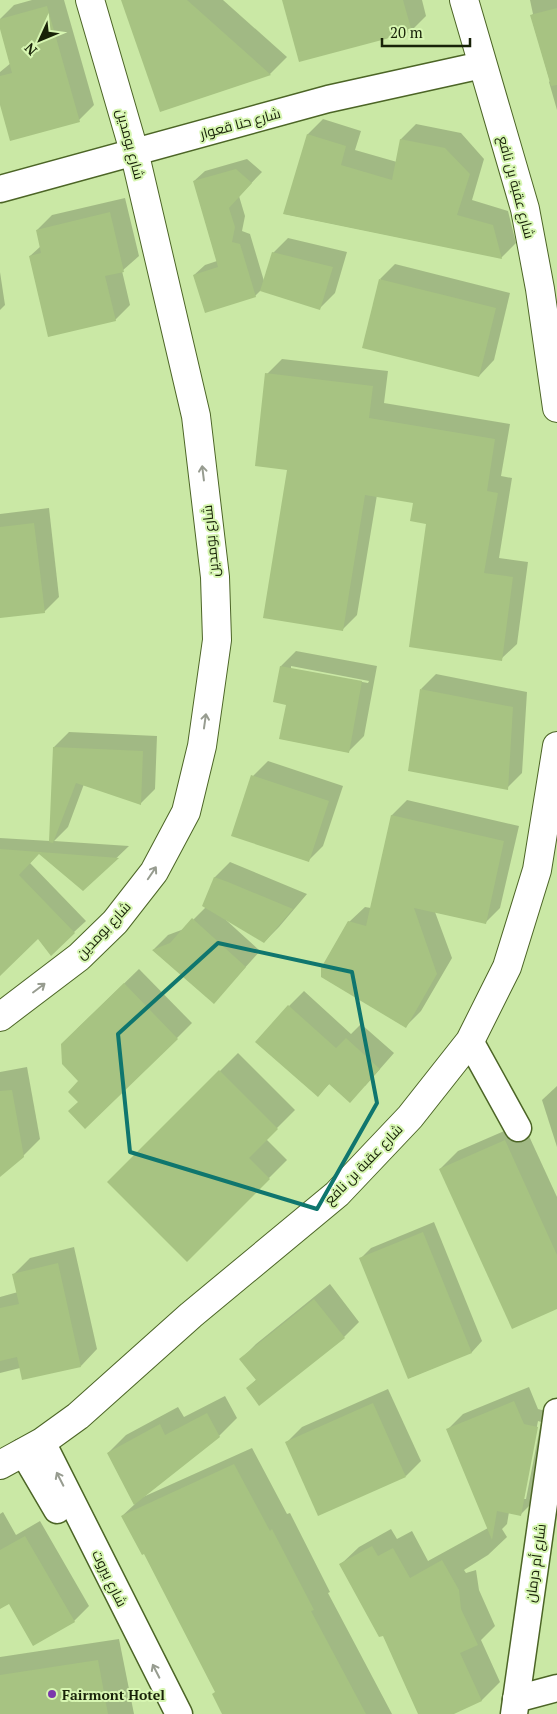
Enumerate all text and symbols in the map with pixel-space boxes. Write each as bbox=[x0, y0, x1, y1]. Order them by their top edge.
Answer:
north arrow bbox=[15, 15, 65, 65]
scale bar bbox=[382, 15, 470, 47]
text: 20 m bbox=[390, 22, 423, 42]
text: N bbox=[20, 39, 41, 60]
street label: شارع حنا قعوار bbox=[197, 103, 282, 143]
street label: شارع بومدين bbox=[112, 107, 150, 181]
street label: شارع عقبة بن نافع bbox=[494, 134, 540, 240]
one-way arrow bbox=[198, 465, 208, 481]
street label: شارع بومدين bbox=[197, 504, 223, 578]
one-way arrow bbox=[201, 713, 211, 729]
one-way arrow bbox=[147, 866, 157, 880]
street label: شارع بومدين bbox=[71, 897, 135, 963]
one-way arrow bbox=[32, 982, 45, 993]
street label: شارع عقبة بن نافع bbox=[320, 1119, 406, 1209]
one-way arrow bbox=[55, 1471, 65, 1486]
street label: شارع أم درمان bbox=[520, 1522, 551, 1604]
street label: شارع بيروت bbox=[88, 1546, 132, 1610]
one-way arrow bbox=[151, 1663, 161, 1678]
place label: Fairmont Hotel bbox=[62, 1685, 165, 1704]
marker: Fairmont Hotel bbox=[46, 1688, 58, 1700]

